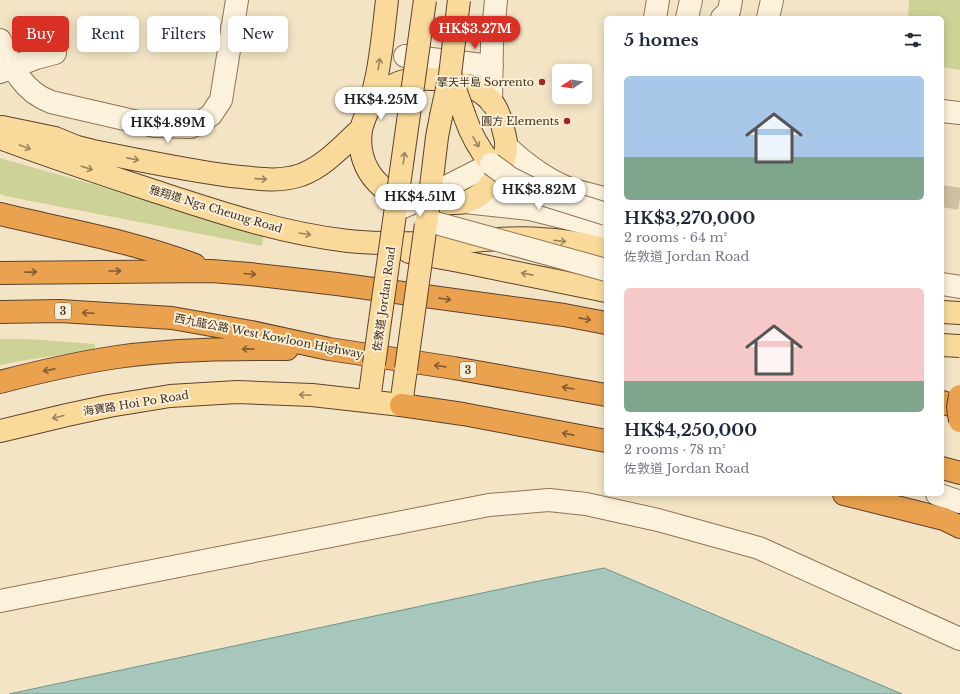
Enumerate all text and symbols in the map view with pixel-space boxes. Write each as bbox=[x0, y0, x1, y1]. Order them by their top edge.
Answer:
chip: Buy bbox=[12, 16, 69, 52]
chip: Rent bbox=[77, 16, 139, 52]
chip: Filters bbox=[147, 16, 220, 52]
chip: New bbox=[228, 16, 288, 52]
pin: HK$3.27M bbox=[434, 16, 516, 50]
text: HK$3.27M bbox=[438, 20, 512, 37]
icon: filters bbox=[902, 29, 924, 51]
text: 5 homes bbox=[624, 30, 699, 51]
one-way arrow bbox=[375, 58, 383, 71]
north arrow bbox=[552, 64, 592, 104]
map controls bbox=[552, 64, 592, 104]
place label: 擎天半島 Sorrento bbox=[437, 75, 534, 89]
marker: 擎天半島 Sorrento bbox=[537, 77, 547, 87]
pin: HK$4.25M bbox=[340, 87, 422, 121]
text: HK$4.25M bbox=[344, 91, 418, 108]
icon: home bbox=[738, 102, 810, 174]
pin: HK$4.89M bbox=[127, 110, 209, 144]
text: HK$4.89M bbox=[130, 114, 206, 131]
place label: 圓方 Elements bbox=[481, 114, 559, 128]
marker: 圓方 Elements bbox=[562, 116, 572, 126]
one-way arrow bbox=[472, 136, 480, 148]
one-way arrow bbox=[18, 144, 30, 152]
one-way arrow bbox=[400, 152, 408, 165]
one-way arrow bbox=[126, 155, 139, 163]
one-way arrow bbox=[80, 165, 92, 173]
one-way arrow bbox=[254, 175, 267, 182]
pin: HK$3.82M bbox=[498, 177, 580, 211]
text: HK$3.82M bbox=[502, 181, 576, 198]
street label: 雅翔道 Nga Cheung Road bbox=[148, 182, 285, 236]
pin: HK$4.51M bbox=[379, 184, 461, 218]
text: HK$4.51M bbox=[384, 188, 456, 205]
text: HK$3,270,000 bbox=[624, 208, 755, 229]
text: 2 rooms · 64 m² bbox=[624, 229, 727, 246]
one-way arrow bbox=[298, 231, 311, 239]
one-way arrow bbox=[553, 237, 566, 245]
street label: 佐敦道 Jordan Road bbox=[370, 245, 398, 352]
text: 佐敦道 Jordan Road bbox=[624, 248, 749, 265]
one-way arrow bbox=[108, 267, 121, 275]
one-way arrow bbox=[24, 268, 37, 276]
one-way arrow bbox=[520, 270, 533, 278]
one-way arrow bbox=[243, 271, 256, 278]
one-way arrow bbox=[438, 295, 451, 303]
road number: 3 bbox=[55, 303, 71, 319]
one-way arrow bbox=[82, 309, 95, 316]
street label: 西九龍公路 West Kowloon Highway bbox=[173, 311, 365, 361]
icon: home bbox=[738, 314, 810, 386]
one-way arrow bbox=[578, 316, 591, 324]
one-way arrow bbox=[242, 345, 255, 353]
one-way arrow bbox=[434, 362, 447, 370]
road number: 3 bbox=[460, 362, 476, 378]
one-way arrow bbox=[43, 366, 56, 374]
one-way arrow bbox=[561, 384, 574, 392]
street label: 海寶路 Hoi Po Road bbox=[82, 388, 190, 418]
one-way arrow bbox=[299, 391, 312, 399]
one-way arrow bbox=[51, 414, 64, 421]
text: HK$4,250,000 bbox=[624, 420, 757, 441]
one-way arrow bbox=[562, 430, 575, 438]
text: 2 rooms · 78 m² bbox=[624, 441, 726, 458]
text: 佐敦道 Jordan Road bbox=[624, 460, 749, 477]

